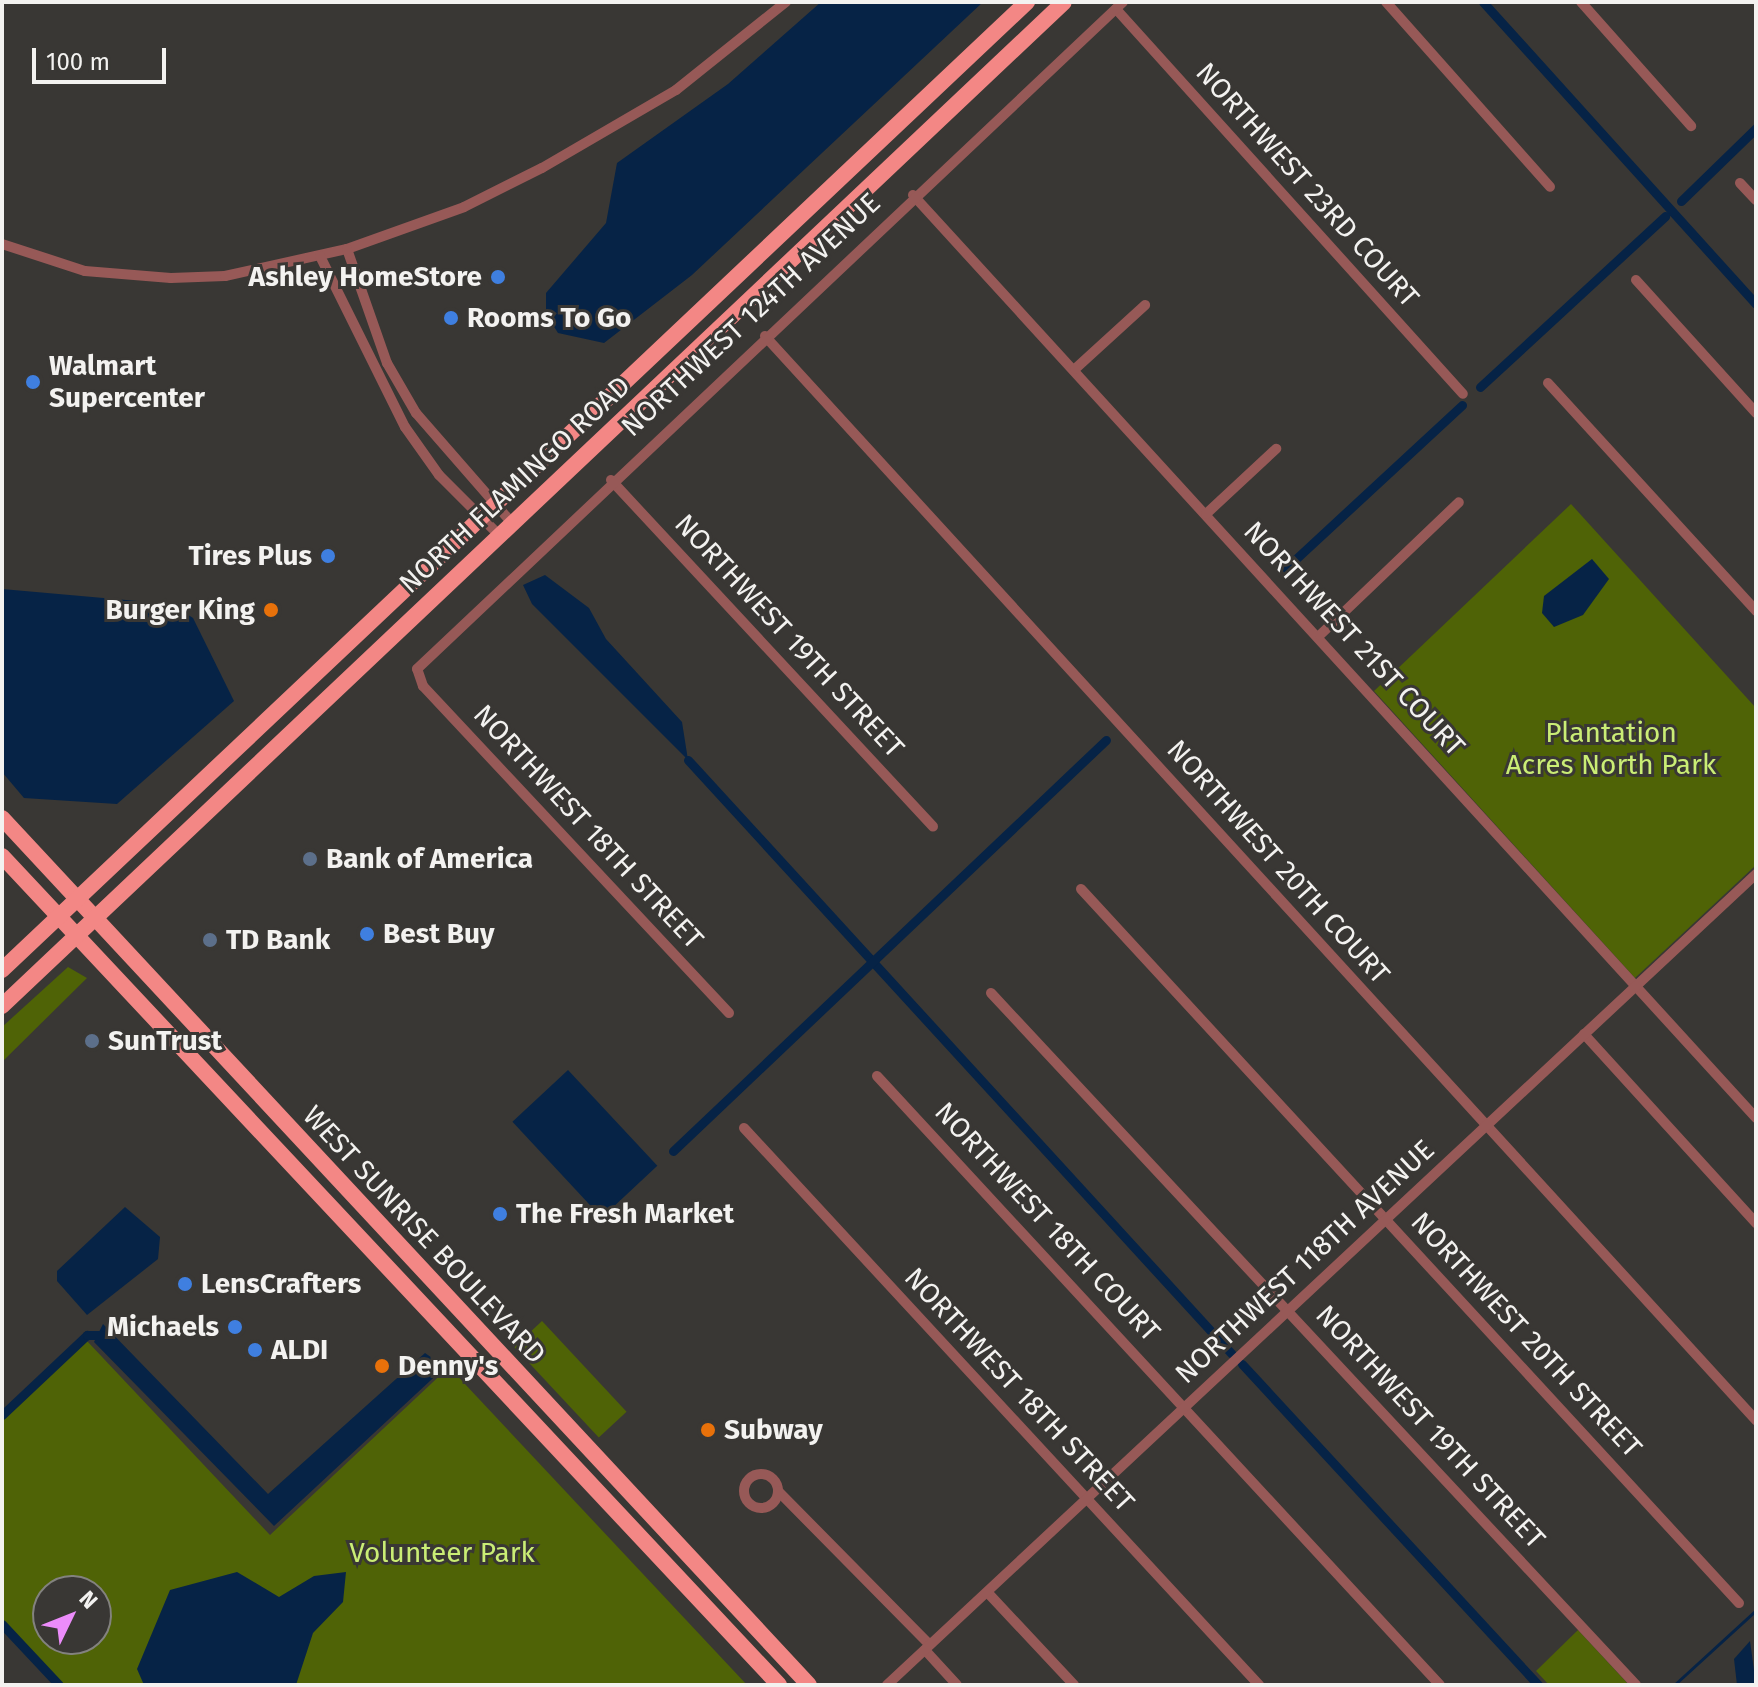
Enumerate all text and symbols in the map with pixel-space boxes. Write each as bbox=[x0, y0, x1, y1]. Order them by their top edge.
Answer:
scale bar bbox=[36, 32, 170, 82]
text: 100 m bbox=[46, 48, 110, 76]
street label: NORTHWEST 23RD COURT bbox=[1189, 56, 1425, 314]
street label: NORTHWEST 124TH AVENUE bbox=[615, 186, 887, 444]
place label: Ashley HomeStore bbox=[249, 260, 482, 294]
marker: Ashley HomeStore bbox=[489, 268, 507, 286]
place label: Rooms To Go bbox=[467, 301, 631, 335]
marker: Rooms To Go bbox=[442, 309, 460, 327]
place label: Walmart Supercenter bbox=[49, 349, 205, 415]
street label: NORTH FLAMINGO ROAD bbox=[393, 369, 637, 601]
marker: Walmart Supercenter bbox=[24, 373, 42, 391]
street label: NORTHWEST 19TH STREET bbox=[667, 507, 911, 765]
street label: NORTHWEST 21ST COURT bbox=[1237, 515, 1471, 763]
place label: Tires Plus bbox=[189, 539, 312, 573]
marker: Tires Plus bbox=[319, 547, 337, 565]
place label: Burger King bbox=[105, 593, 255, 627]
marker: Burger King bbox=[262, 601, 280, 619]
street label: NORTHWEST 18TH STREET bbox=[466, 698, 710, 956]
park label: Plantation Acres North Park bbox=[1506, 716, 1716, 782]
street label: NORTHWEST 20TH COURT bbox=[1160, 733, 1396, 991]
place label: Bank of America bbox=[326, 842, 533, 876]
marker: Bank of America bbox=[301, 850, 319, 868]
place label: Best Buy bbox=[383, 917, 494, 951]
place label: TD Bank bbox=[226, 923, 330, 957]
marker: Best Buy bbox=[358, 925, 376, 943]
marker: TD Bank bbox=[201, 931, 219, 949]
place label: SunTrust bbox=[108, 1024, 222, 1058]
marker: SunTrust bbox=[83, 1032, 101, 1050]
street label: NORTHWEST 18TH COURT bbox=[927, 1096, 1167, 1348]
street label: WEST SUNRISE BOULEVARD bbox=[296, 1099, 552, 1371]
street label: NORTHWEST 118TH AVENUE bbox=[1169, 1133, 1441, 1391]
place label: The Fresh Market bbox=[516, 1197, 734, 1231]
marker: The Fresh Market bbox=[491, 1205, 509, 1223]
street label: NORTHWEST 20TH STREET bbox=[1404, 1205, 1648, 1465]
street label: NORTHWEST 18TH STREET bbox=[897, 1261, 1141, 1519]
place label: LensCrafters bbox=[201, 1267, 361, 1301]
marker: LensCrafters bbox=[176, 1275, 194, 1293]
street label: NORTHWEST 19TH STREET bbox=[1308, 1298, 1552, 1556]
place label: Michaels bbox=[107, 1310, 219, 1344]
marker: Michaels bbox=[226, 1318, 244, 1336]
place label: ALDI bbox=[271, 1333, 328, 1367]
marker: ALDI bbox=[246, 1341, 264, 1359]
place label: Denny's bbox=[398, 1349, 498, 1383]
marker: Denny's bbox=[373, 1357, 391, 1375]
place label: Subway bbox=[724, 1413, 823, 1447]
marker: Subway bbox=[699, 1421, 717, 1439]
park label: Volunteer Park bbox=[349, 1536, 535, 1570]
north arrow bbox=[32, 1575, 112, 1655]
text: N bbox=[74, 1585, 103, 1614]

